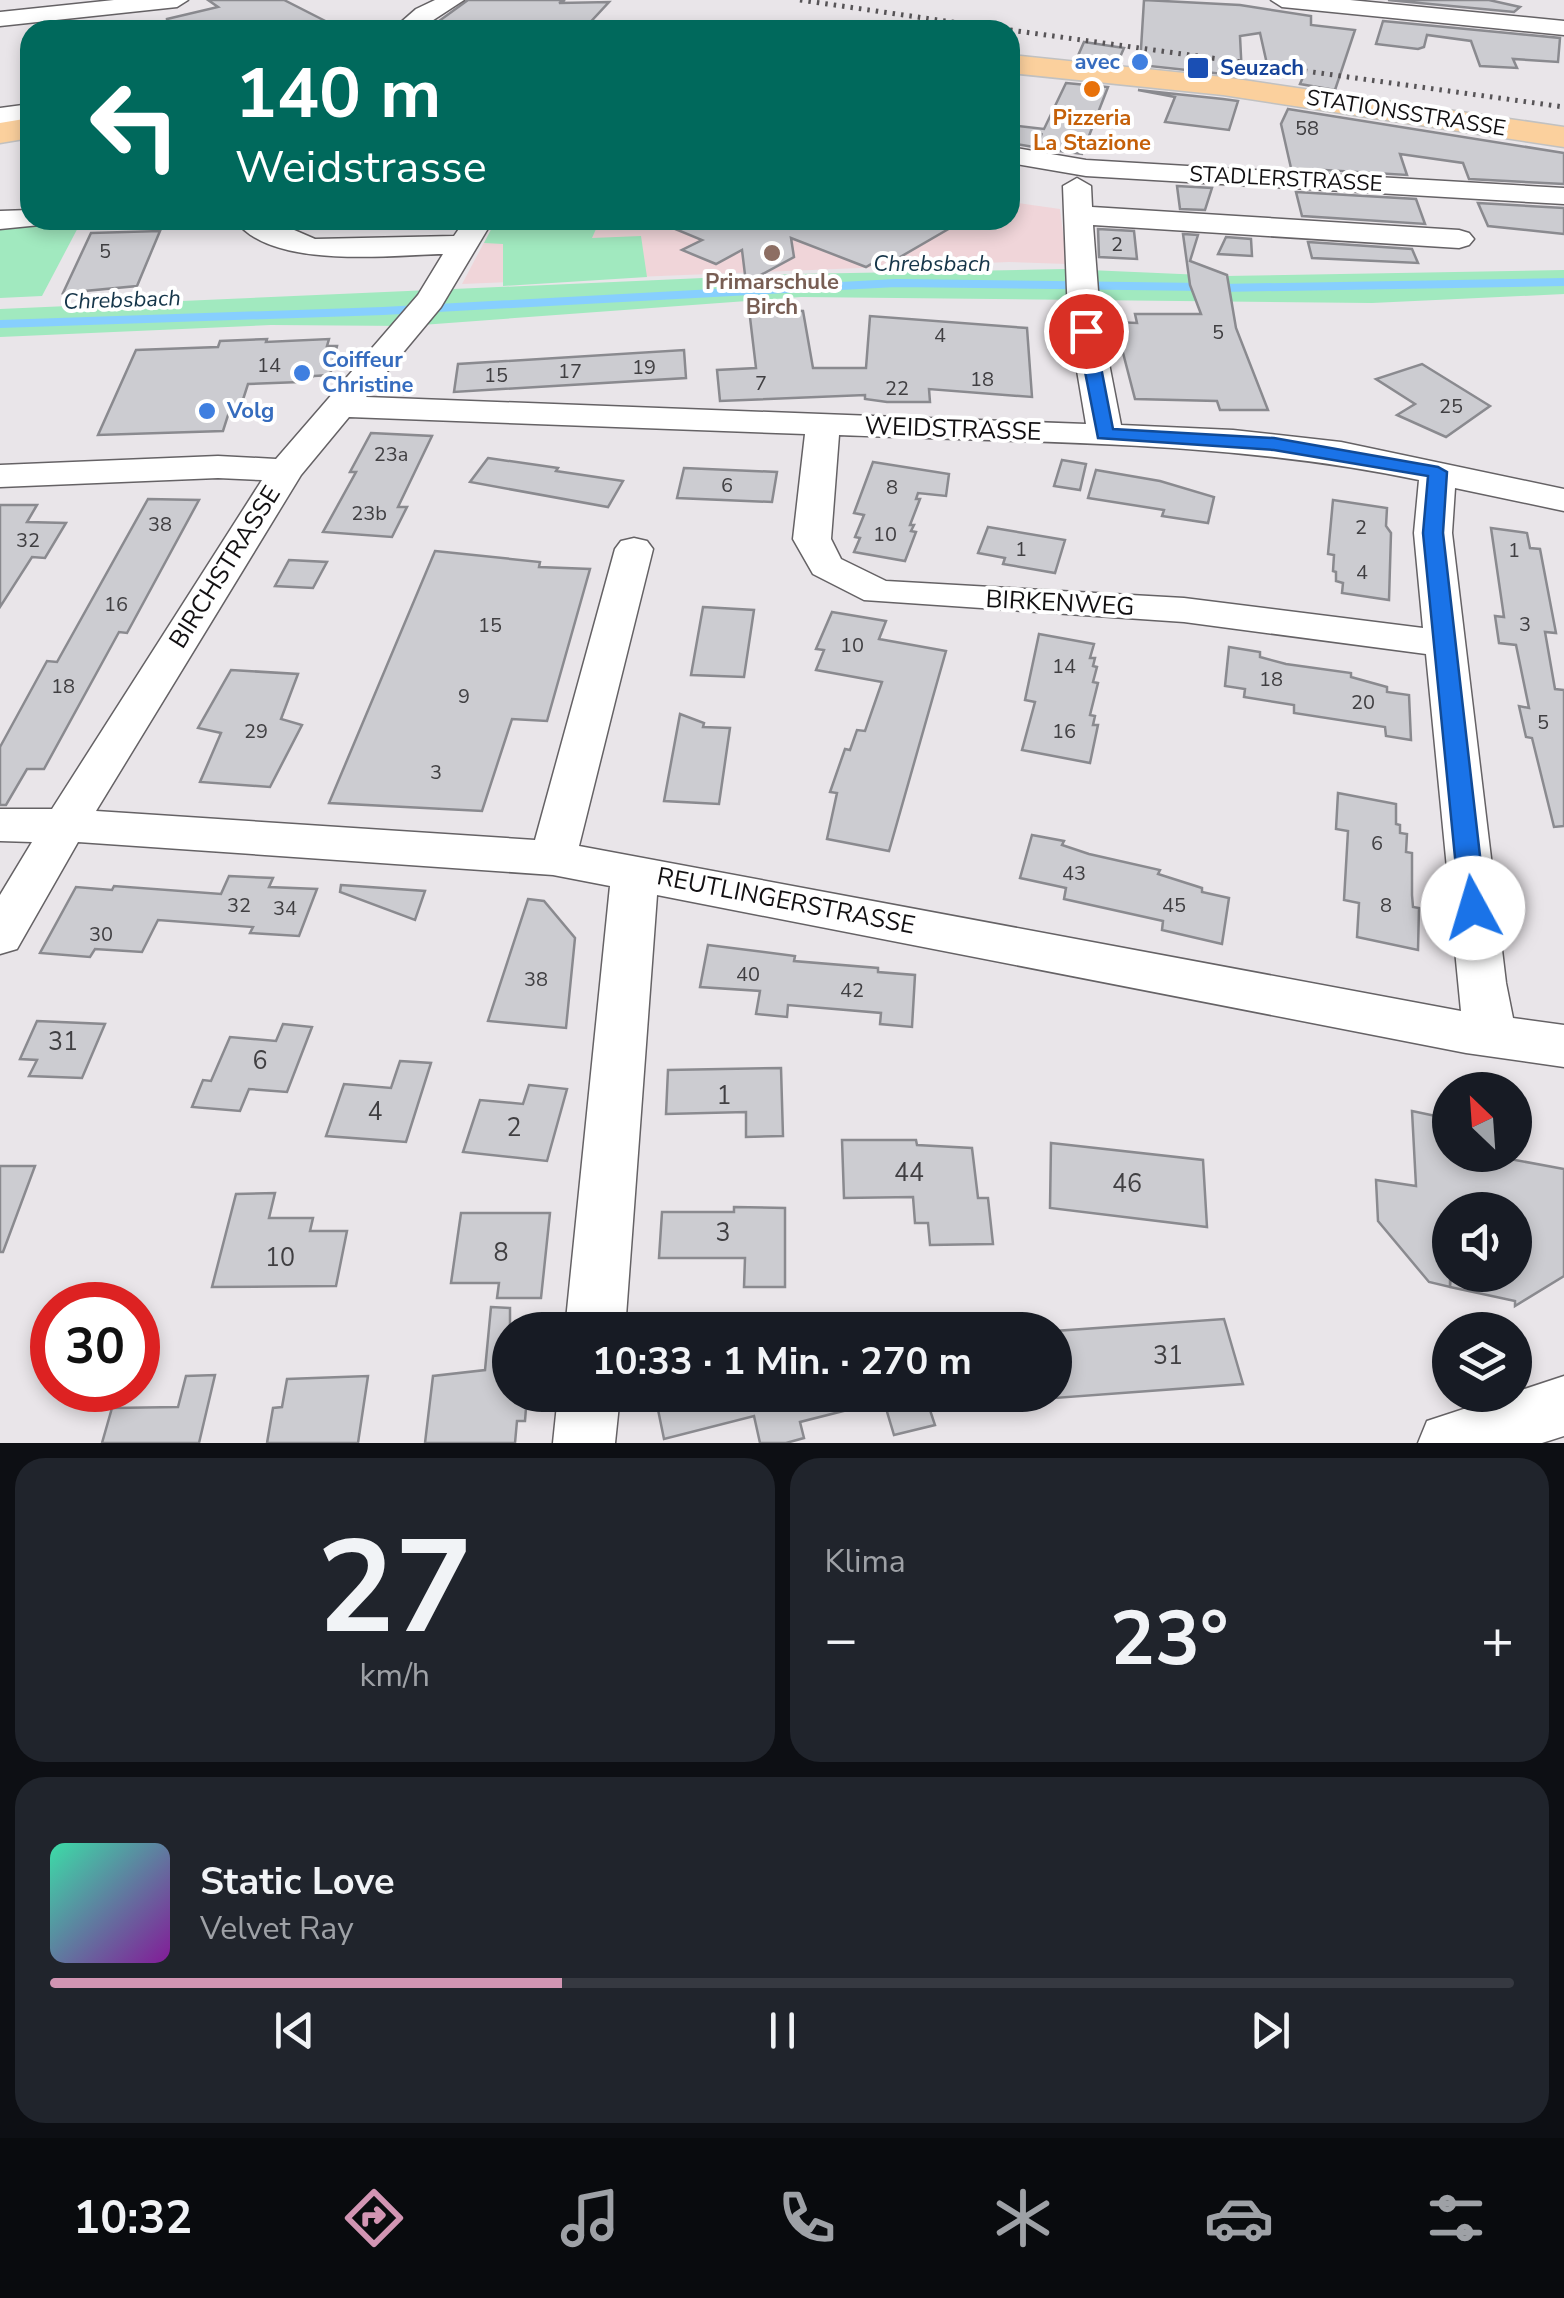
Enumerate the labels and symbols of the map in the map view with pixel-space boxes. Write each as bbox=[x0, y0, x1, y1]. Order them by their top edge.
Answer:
place label: avec bbox=[1074, 47, 1121, 77]
marker: avec bbox=[1129, 51, 1151, 73]
place label: Seuzach bbox=[1220, 53, 1304, 83]
marker: Seuzach bbox=[1185, 55, 1211, 81]
marker: Pizzeria La Stazione bbox=[1081, 78, 1103, 100]
street label: STATIONSSTRASSE bbox=[1304, 82, 1508, 144]
place label: Pizzeria La Stazione bbox=[1033, 103, 1151, 158]
house number: 58 bbox=[1295, 115, 1319, 142]
street label: STADLERSTRASSE bbox=[1189, 159, 1383, 199]
house number: 2 bbox=[1111, 231, 1123, 258]
house number: 5 bbox=[99, 238, 111, 265]
marker: Primarschule Birch bbox=[761, 242, 783, 264]
water label: Chrebsbach bbox=[873, 249, 991, 279]
place label: Primarschule Birch bbox=[705, 267, 839, 322]
water label: Chrebsbach bbox=[63, 283, 181, 317]
pin bbox=[1044, 289, 1129, 374]
house number: 5 bbox=[1212, 319, 1224, 346]
house number: 4 bbox=[934, 322, 946, 349]
place label: Coiffeur Christine bbox=[322, 345, 414, 400]
house number: 14 bbox=[257, 352, 281, 379]
house number: 19 bbox=[632, 354, 656, 381]
house number: 17 bbox=[558, 358, 582, 385]
marker: Coiffeur Christine bbox=[291, 362, 313, 384]
house number: 15 bbox=[484, 362, 508, 389]
house number: 18 bbox=[970, 366, 994, 393]
house number: 7 bbox=[755, 370, 767, 397]
house number: 22 bbox=[885, 375, 909, 402]
house number: 25 bbox=[1439, 393, 1463, 420]
place label: Volg bbox=[226, 396, 274, 426]
marker: Volg bbox=[196, 400, 218, 422]
street label: WEIDSTRASSE bbox=[864, 409, 1042, 449]
house number: 23a bbox=[374, 441, 408, 468]
house number: 6 bbox=[721, 472, 733, 499]
house number: 8 bbox=[886, 474, 898, 501]
street label: BIRCHSTRASSE bbox=[161, 479, 289, 655]
house number: 23b bbox=[351, 500, 387, 527]
house number: 38 bbox=[148, 511, 172, 538]
house number: 2 bbox=[1355, 514, 1367, 541]
house number: 10 bbox=[873, 521, 897, 548]
house number: 32 bbox=[16, 527, 40, 554]
house number: 1 bbox=[1015, 536, 1027, 563]
house number: 1 bbox=[1508, 537, 1520, 564]
house number: 4 bbox=[1356, 559, 1368, 586]
street label: BIRKENWEG bbox=[985, 582, 1135, 624]
house number: 16 bbox=[104, 591, 128, 618]
house number: 3 bbox=[1519, 611, 1531, 638]
house number: 15 bbox=[478, 612, 502, 639]
house number: 10 bbox=[840, 632, 864, 659]
house number: 14 bbox=[1052, 653, 1076, 680]
house number: 18 bbox=[1259, 666, 1283, 693]
house number: 18 bbox=[51, 673, 75, 700]
house number: 9 bbox=[458, 683, 470, 710]
house number: 20 bbox=[1351, 689, 1375, 716]
house number: 5 bbox=[1537, 709, 1549, 736]
house number: 29 bbox=[244, 718, 268, 745]
house number: 16 bbox=[1052, 718, 1076, 745]
house number: 3 bbox=[430, 759, 442, 786]
house number: 6 bbox=[1371, 830, 1383, 857]
position arrow bbox=[1421, 856, 1525, 960]
street label: REUTLINGERSTRASSE bbox=[654, 859, 918, 943]
house number: 43 bbox=[1062, 860, 1086, 887]
house number: 32 bbox=[227, 892, 251, 919]
house number: 45 bbox=[1162, 892, 1186, 919]
house number: 8 bbox=[1380, 892, 1392, 919]
house number: 34 bbox=[273, 895, 297, 922]
house number: 30 bbox=[89, 921, 113, 948]
house number: 40 bbox=[736, 961, 760, 988]
house number: 38 bbox=[524, 966, 548, 993]
house number: 42 bbox=[840, 977, 864, 1004]
house number: 31 bbox=[48, 1025, 78, 1059]
house number: 6 bbox=[252, 1044, 268, 1078]
north arrow bbox=[1432, 1072, 1532, 1172]
house number: 1 bbox=[716, 1079, 732, 1113]
house number: 4 bbox=[367, 1095, 383, 1129]
house number: 2 bbox=[506, 1111, 522, 1145]
house number: 44 bbox=[894, 1156, 924, 1190]
house number: 46 bbox=[1112, 1167, 1142, 1201]
house number: 3 bbox=[715, 1216, 731, 1250]
house number: 8 bbox=[493, 1236, 509, 1270]
house number: 10 bbox=[265, 1241, 295, 1275]
speed limit sign: 30 bbox=[30, 1282, 160, 1412]
house number: 31 bbox=[1153, 1339, 1183, 1373]

